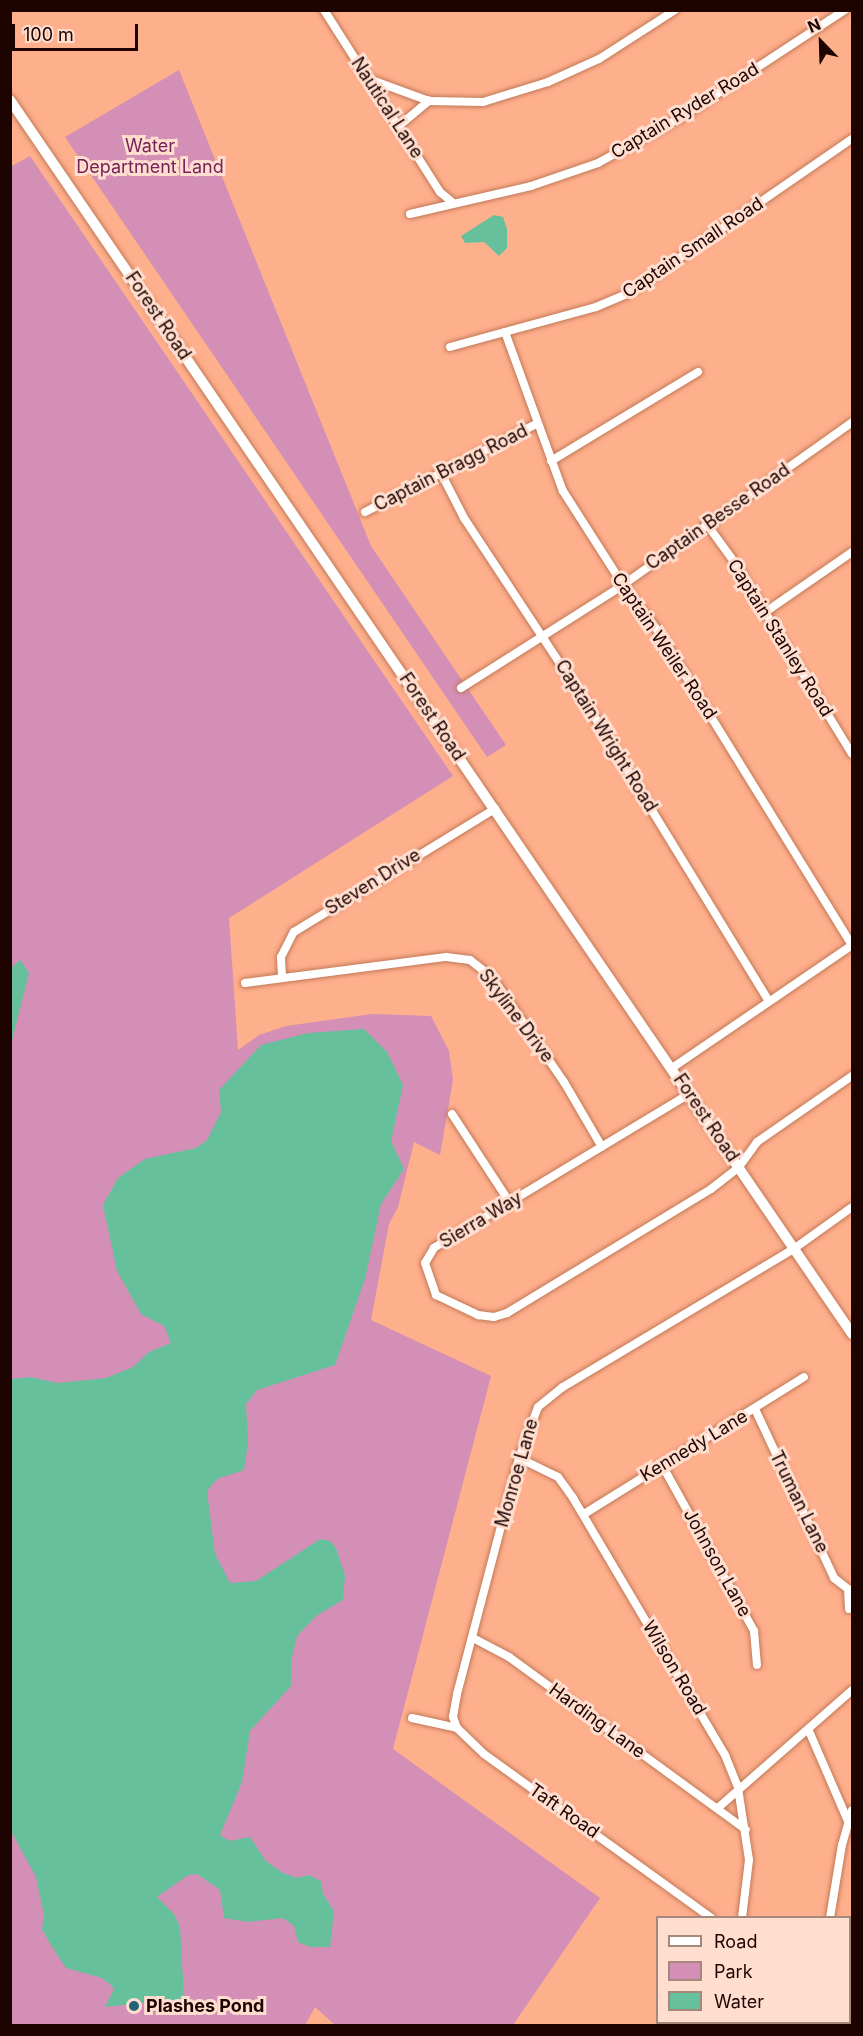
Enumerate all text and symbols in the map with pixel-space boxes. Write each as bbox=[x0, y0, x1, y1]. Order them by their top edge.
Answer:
scale bar bbox=[15, 12, 141, 50]
north arrow bbox=[791, 12, 851, 72]
text: N bbox=[804, 14, 823, 37]
text: 100 m bbox=[23, 24, 74, 45]
street label: Nautical Lane bbox=[346, 53, 428, 163]
street label: Captain Ryder Road bbox=[607, 58, 763, 164]
park label: Water Department Land bbox=[76, 136, 224, 178]
street label: Captain Small Road bbox=[619, 193, 767, 303]
street label: Forest Road bbox=[121, 268, 195, 364]
street label: Captain Bragg Road bbox=[371, 420, 531, 516]
street label: Captain Besse Road bbox=[642, 459, 794, 575]
street label: Captain Stanley Road bbox=[723, 555, 837, 721]
street label: Captain Weiler Road bbox=[607, 569, 721, 723]
street label: Captain Wright Road bbox=[550, 656, 662, 816]
street label: Forest Road bbox=[395, 669, 469, 765]
street label: Steven Drive bbox=[321, 844, 425, 920]
street label: Skyline Drive bbox=[474, 965, 558, 1067]
street label: Forest Road bbox=[669, 1070, 743, 1166]
street label: Sierra Way bbox=[436, 1187, 526, 1253]
street label: Kennedy Lane bbox=[636, 1405, 752, 1487]
street label: Monroe Lane bbox=[491, 1416, 543, 1530]
street label: Truman Lane bbox=[765, 1447, 833, 1557]
street label: Johnson Lane bbox=[679, 1505, 755, 1621]
street label: Wilson Road bbox=[637, 1617, 711, 1719]
street label: Harding Lane bbox=[545, 1679, 649, 1763]
street label: Taft Road bbox=[525, 1779, 603, 1843]
legend bbox=[656, 1916, 851, 2024]
text: Road bbox=[714, 1931, 757, 1952]
text: Park bbox=[714, 1961, 753, 1982]
text: Water bbox=[714, 1991, 764, 2012]
place label: Plashes Pond bbox=[146, 1995, 264, 2017]
marker: Plashes Pond bbox=[127, 1999, 141, 2013]

